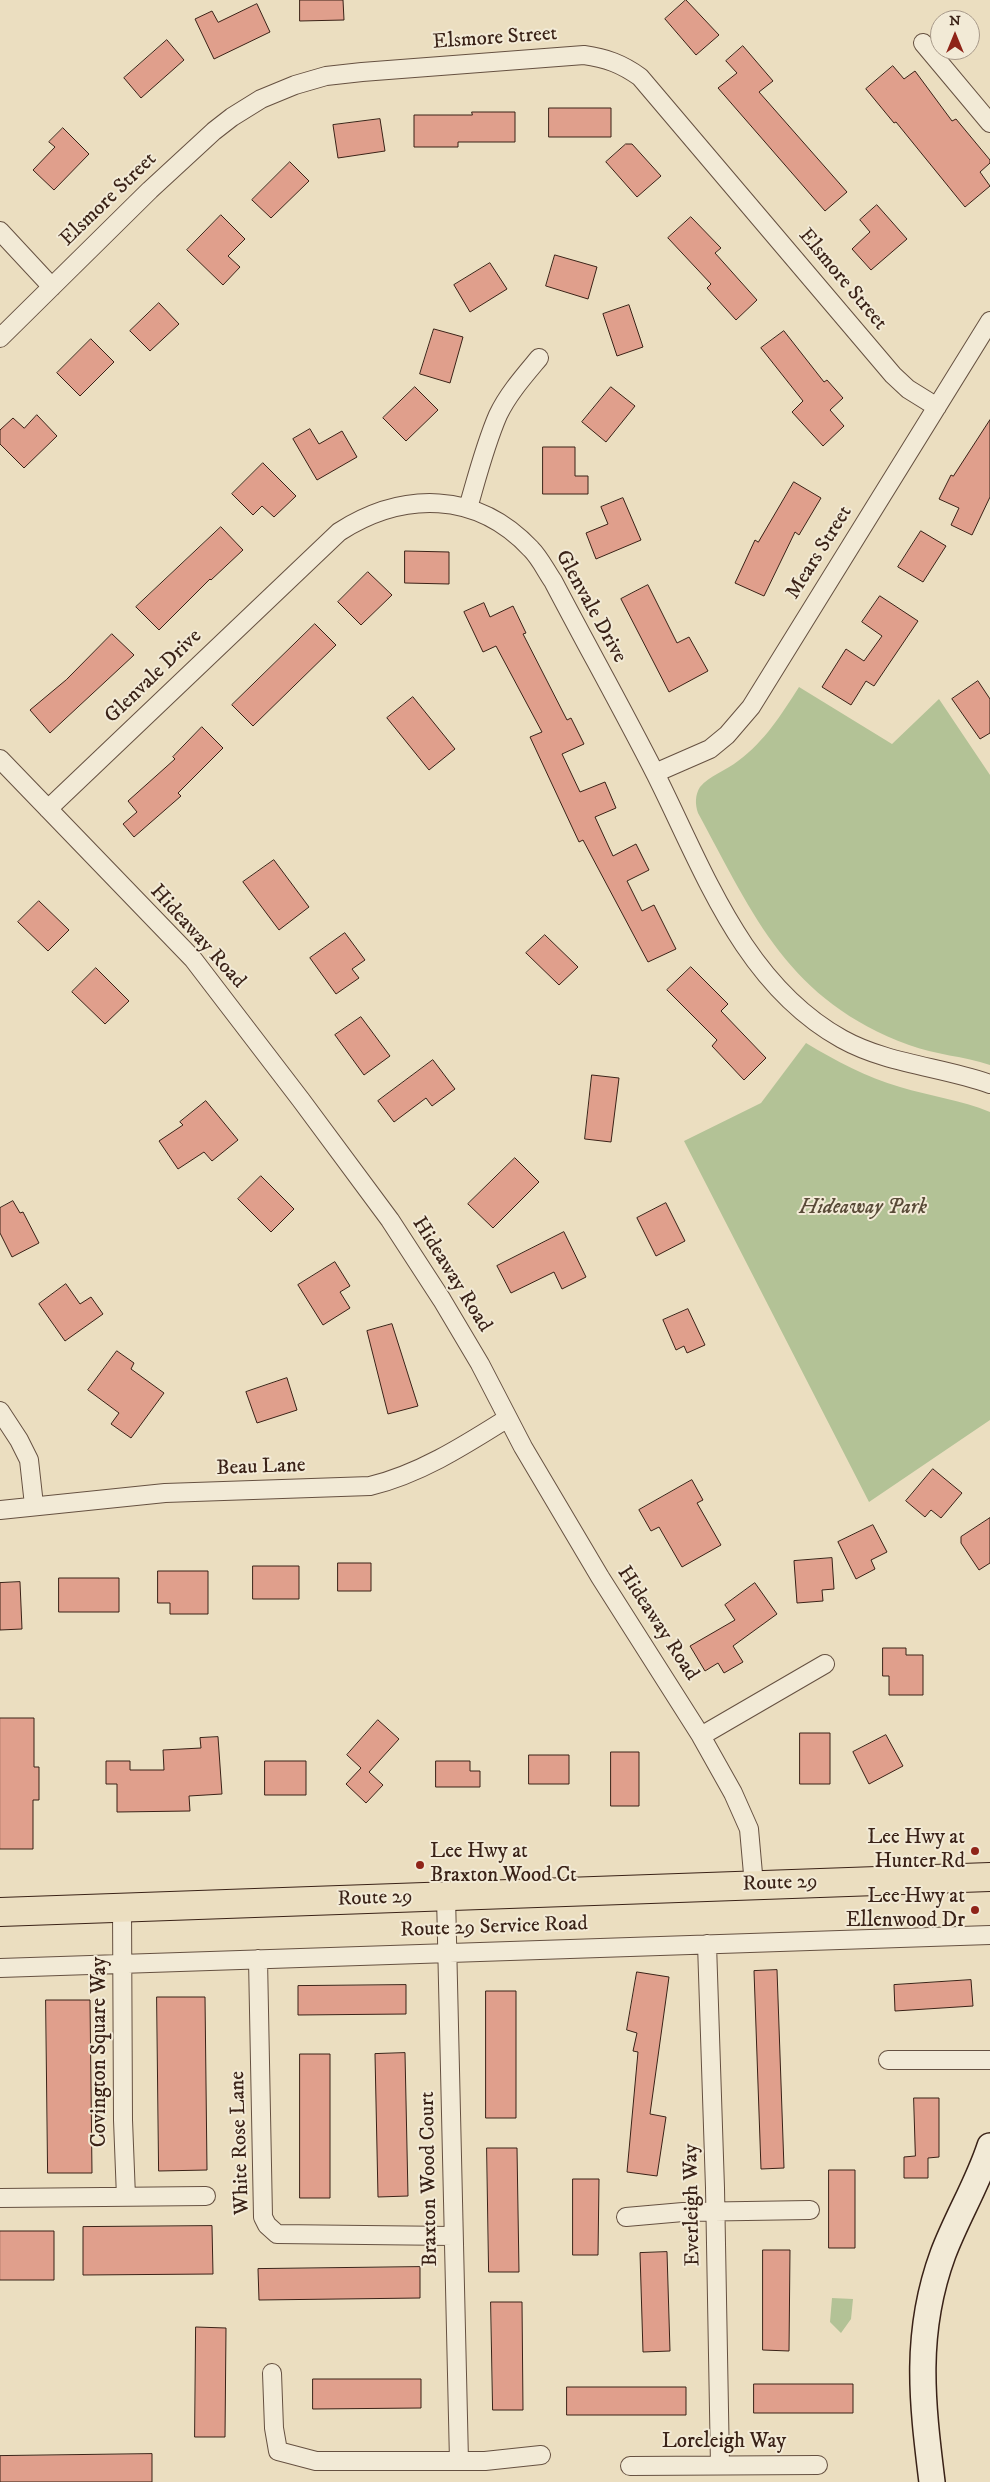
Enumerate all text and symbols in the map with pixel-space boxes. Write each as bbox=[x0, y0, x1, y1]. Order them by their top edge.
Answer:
north arrow bbox=[930, 10, 980, 60]
text: N bbox=[949, 12, 961, 30]
street label: Elsmore Street bbox=[432, 22, 558, 56]
street label: Elsmore Street bbox=[55, 148, 163, 252]
street label: Elsmore Street bbox=[792, 224, 892, 336]
street label: Mears Street bbox=[781, 502, 859, 604]
street label: Glenvale Drive bbox=[549, 546, 631, 668]
street label: Glenvale Drive bbox=[100, 625, 208, 729]
street label: Hideaway Road bbox=[144, 880, 250, 994]
park label: Hideaway Park bbox=[799, 1196, 927, 1222]
street label: Hideaway Road bbox=[406, 1213, 496, 1337]
street label: Beau Lane bbox=[216, 1454, 306, 1482]
street label: Hideaway Road bbox=[611, 1562, 703, 1686]
place label: Lee Hwy at Hunter Rd bbox=[867, 1826, 965, 1876]
place label: Lee Hwy at Braxton Wood Ct bbox=[430, 1840, 577, 1890]
marker: Lee Hwy at Hunter Rd bbox=[969, 1845, 981, 1857]
marker: Lee Hwy at Braxton Wood Ct bbox=[414, 1859, 426, 1871]
street label: Route 29 bbox=[742, 1870, 818, 1898]
street label: Route 29 bbox=[337, 1885, 413, 1913]
place label: Lee Hwy at Ellenwood Dr bbox=[846, 1885, 965, 1935]
marker: Lee Hwy at Ellenwood Dr bbox=[969, 1904, 981, 1916]
street label: Route 29 Service Road bbox=[400, 1912, 588, 1944]
street label: Covington Square Way bbox=[88, 1957, 114, 2147]
street label: White Rose Lane bbox=[226, 2071, 256, 2215]
street label: Braxton Wood Court bbox=[416, 2091, 444, 2267]
street label: Everleigh Way bbox=[679, 2143, 707, 2267]
street label: Loreleigh Way bbox=[662, 2430, 786, 2456]

